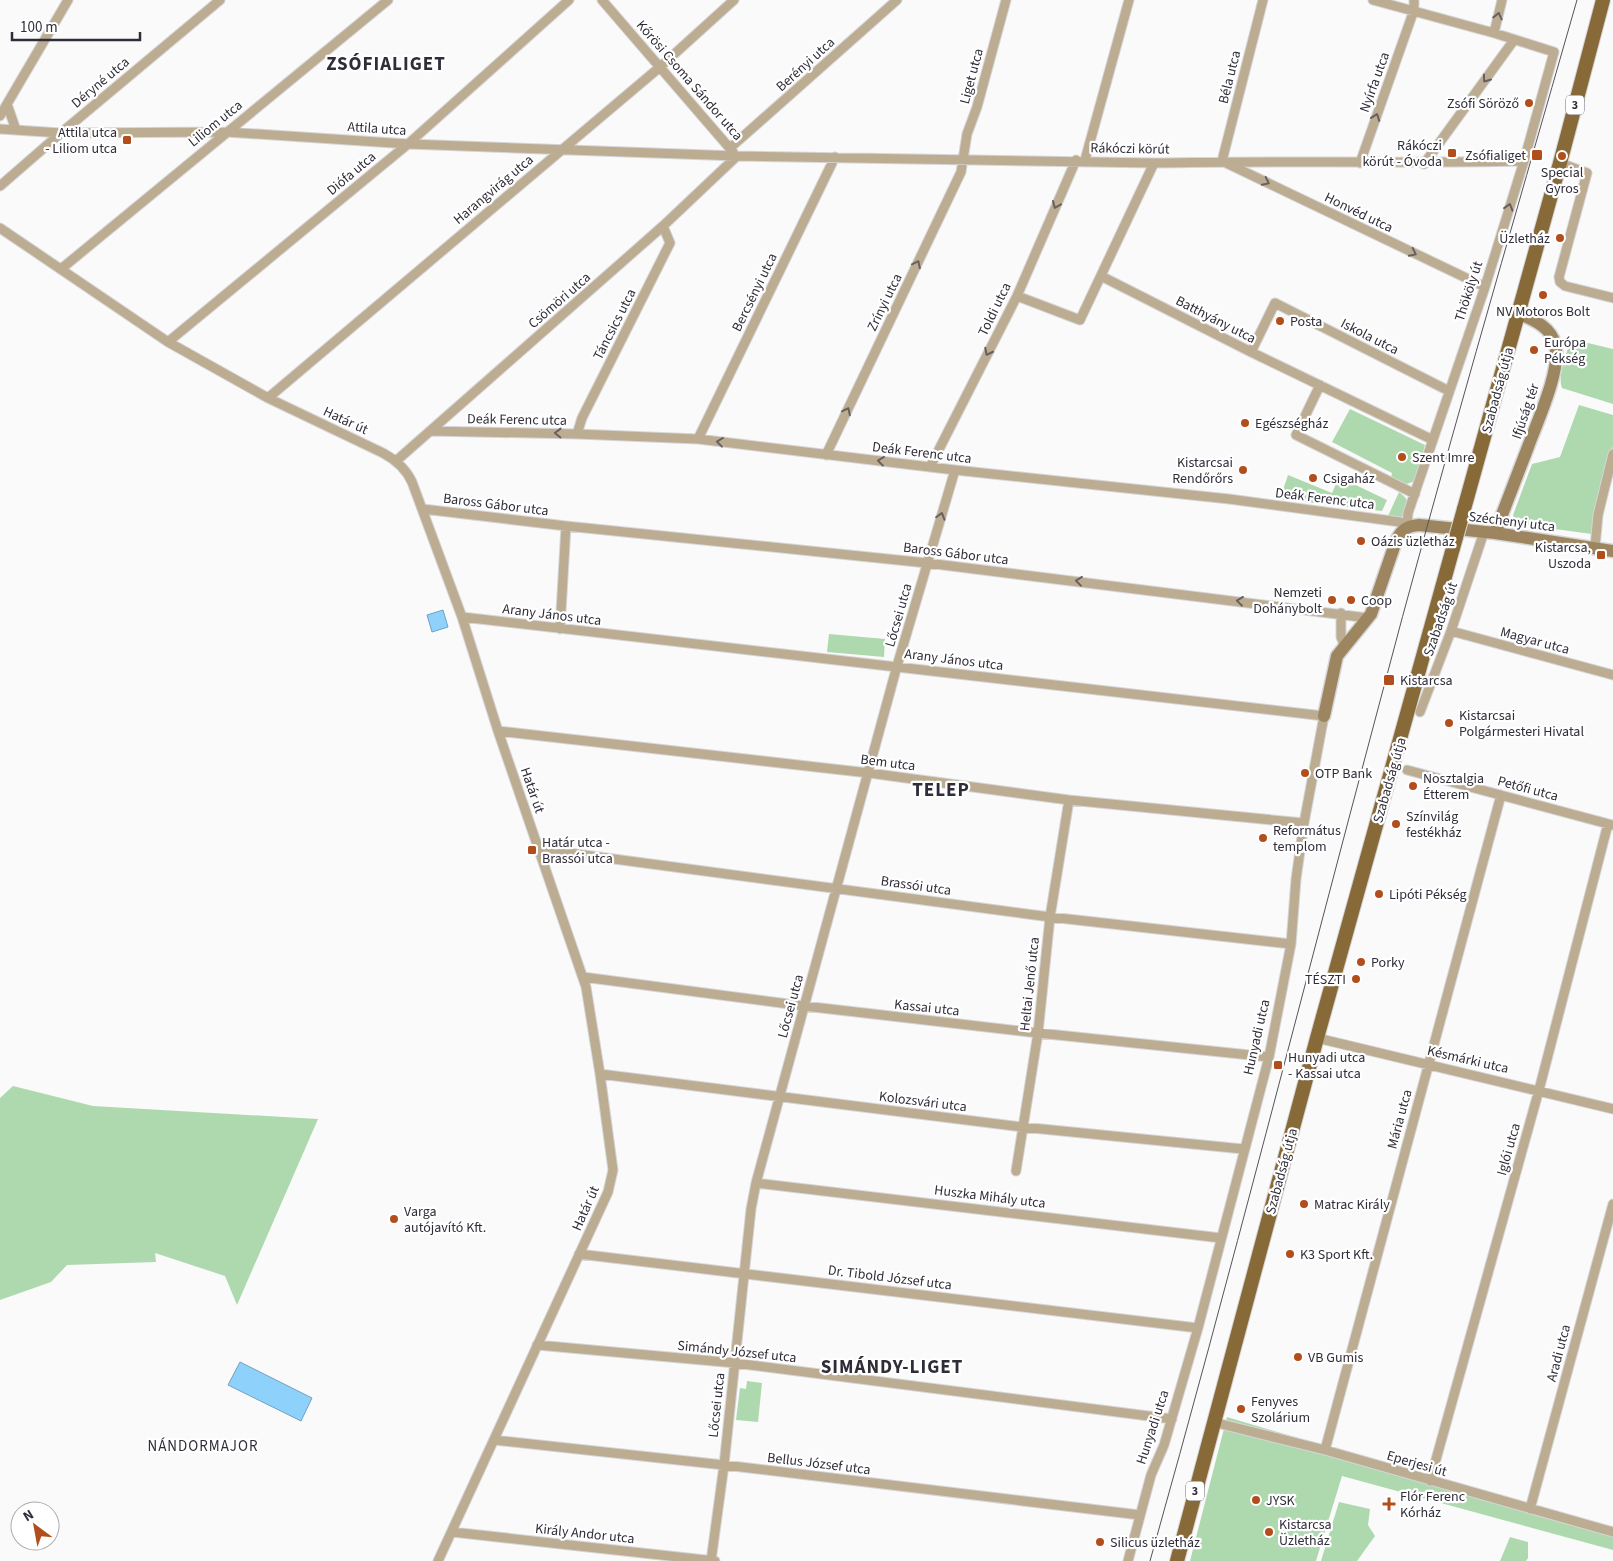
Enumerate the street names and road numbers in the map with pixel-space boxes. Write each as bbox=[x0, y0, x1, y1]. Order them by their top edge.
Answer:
street label: Kőrösi Csoma Sándor utca bbox=[631, 16, 747, 145]
street label: Berényi utca bbox=[772, 33, 839, 97]
street label: Liget utca bbox=[955, 46, 989, 106]
street label: Béla utca bbox=[1214, 49, 1246, 106]
street label: Nyírfa utca bbox=[1355, 49, 1395, 115]
street label: Déryné utca bbox=[67, 53, 134, 113]
street label: Liliom utca bbox=[184, 96, 247, 152]
road number: 3 bbox=[1566, 96, 1584, 114]
street label: Attila utca bbox=[347, 117, 407, 141]
street label: Rákóczi körút bbox=[1090, 138, 1170, 160]
street label: Diófa utca bbox=[323, 147, 381, 200]
street label: Harangvirág utca bbox=[449, 150, 538, 229]
street label: Honvéd utca bbox=[1321, 188, 1396, 238]
street label: Bercsényi utca bbox=[727, 250, 783, 335]
street label: Thököly út bbox=[1450, 258, 1488, 324]
street label: Csömöri utca bbox=[524, 268, 595, 334]
street label: Zrínyi utca bbox=[862, 270, 907, 335]
street label: Toldi utca bbox=[973, 279, 1016, 340]
street label: Táncsics utca bbox=[588, 285, 641, 363]
street label: Batthyány utca bbox=[1172, 291, 1259, 349]
street label: Iskola utca bbox=[1337, 314, 1402, 360]
street label: Szabadság útja bbox=[1477, 345, 1519, 435]
street label: Ifjúság tér bbox=[1507, 381, 1545, 442]
street label: Határ út bbox=[320, 402, 372, 440]
street label: Deák Ferenc utca bbox=[467, 409, 567, 431]
street label: Deák Ferenc utca bbox=[871, 437, 973, 469]
street label: Deák Ferenc utca bbox=[1274, 483, 1376, 515]
street label: Baross Gábor utca bbox=[442, 489, 550, 521]
street label: Széchenyi utca bbox=[1467, 507, 1556, 537]
street label: Baross Gábor utca bbox=[902, 538, 1010, 570]
street label: Szabadság út bbox=[1419, 579, 1463, 659]
street label: Lőcsei utca bbox=[880, 581, 918, 649]
street label: Arany János utca bbox=[501, 599, 602, 631]
street label: Magyar utca bbox=[1498, 622, 1572, 660]
street label: Arany János utca bbox=[903, 644, 1004, 676]
street label: Szabadság útja bbox=[1368, 735, 1412, 825]
street label: Bem utca bbox=[859, 750, 916, 776]
street label: Határ út bbox=[515, 765, 549, 816]
street label: Petőfi utca bbox=[1495, 771, 1560, 807]
street label: Brassói utca bbox=[879, 871, 952, 901]
street label: Heltai Jenő utca bbox=[1015, 936, 1045, 1032]
street label: Lőcsei utca bbox=[773, 972, 809, 1040]
street label: Kassai utca bbox=[893, 995, 961, 1021]
street label: Hunyadi utca bbox=[1239, 997, 1275, 1077]
street label: Késmárki utca bbox=[1425, 1041, 1510, 1079]
street label: Kolozsvári utca bbox=[878, 1087, 968, 1117]
street label: Mária utca bbox=[1382, 1087, 1418, 1151]
street label: Iglói utca bbox=[1492, 1121, 1526, 1178]
street label: Szabadság útja bbox=[1261, 1126, 1303, 1216]
street label: Huszka Mihály utca bbox=[933, 1180, 1047, 1214]
street label: Határ út bbox=[567, 1182, 605, 1234]
street label: Dr. Tibold József utca bbox=[827, 1260, 953, 1296]
street label: Aradi utca bbox=[1542, 1322, 1576, 1384]
street label: Simándy József utca bbox=[676, 1336, 797, 1368]
street label: Lőcsei utca bbox=[704, 1372, 730, 1439]
street label: Hunyadi utca bbox=[1132, 1388, 1174, 1467]
street label: Eperjesi út bbox=[1384, 1446, 1449, 1482]
street label: Bellus József utca bbox=[766, 1448, 872, 1480]
road number: 3 bbox=[1186, 1482, 1204, 1500]
street label: Király Andor utca bbox=[534, 1519, 636, 1549]

